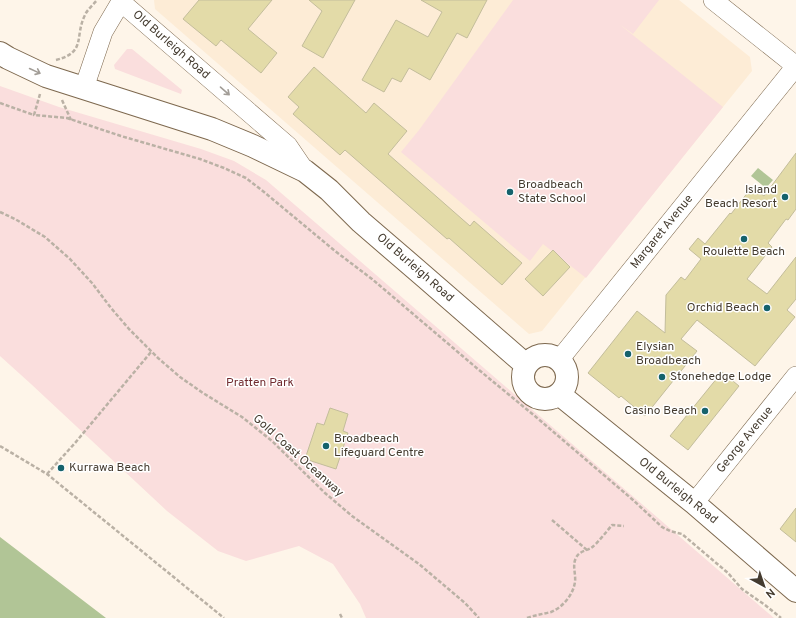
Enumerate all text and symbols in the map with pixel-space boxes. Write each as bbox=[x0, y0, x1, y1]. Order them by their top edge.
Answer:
street label: Old Burleigh Road bbox=[129, 7, 213, 83]
one-way arrow bbox=[28, 68, 40, 75]
one-way arrow bbox=[219, 87, 230, 96]
place label: Broadbeach State School bbox=[518, 177, 586, 207]
place label: Island Beach Resort bbox=[705, 182, 777, 212]
marker: Broadbeach State School bbox=[505, 187, 515, 197]
street label: Margaret Avenue bbox=[627, 192, 697, 272]
marker: Island Beach Resort bbox=[780, 192, 790, 202]
street label: Old Burleigh Road bbox=[373, 230, 457, 306]
marker: Roulette Beach bbox=[739, 234, 749, 244]
place label: Roulette Beach bbox=[703, 244, 785, 260]
place label: Orchid Beach bbox=[687, 300, 759, 316]
marker: Orchid Beach bbox=[762, 303, 772, 313]
place label: Elysian Broadbeach bbox=[636, 339, 701, 369]
marker: Elysian Broadbeach bbox=[623, 349, 633, 359]
place label: Stonehedge Lodge bbox=[670, 369, 771, 385]
marker: Stonehedge Lodge bbox=[657, 372, 667, 382]
park label: Pratten Park bbox=[226, 375, 294, 391]
place label: Casino Beach bbox=[624, 403, 697, 419]
street label: George Avenue bbox=[713, 403, 777, 477]
marker: Casino Beach bbox=[700, 406, 710, 416]
street label: Gold Coast Oceanway bbox=[249, 411, 347, 501]
place label: Broadbeach Lifeguard Centre bbox=[334, 431, 424, 461]
marker: Broadbeach Lifeguard Centre bbox=[321, 441, 331, 451]
street label: Old Burleigh Road bbox=[635, 454, 721, 528]
place label: Kurrawa Beach bbox=[69, 460, 150, 476]
marker: Kurrawa Beach bbox=[56, 463, 66, 473]
north arrow bbox=[744, 566, 784, 606]
text: N bbox=[762, 585, 777, 601]

